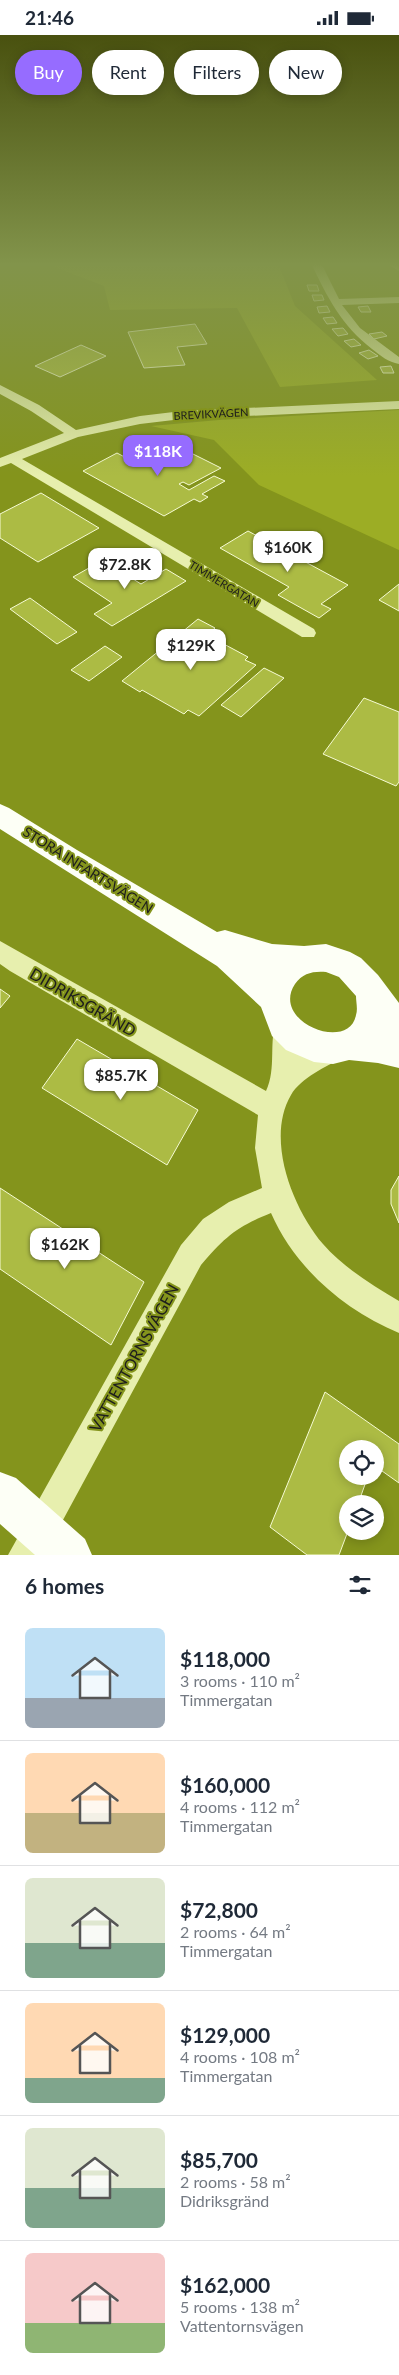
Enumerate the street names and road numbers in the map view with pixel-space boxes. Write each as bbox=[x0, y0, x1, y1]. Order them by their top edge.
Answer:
street label: BREVIKVÄGEN bbox=[173, 405, 249, 422]
street label: TIMMERGATAN bbox=[187, 558, 262, 610]
street label: STORA INFARTSVÄGEN bbox=[20, 823, 156, 917]
street label: DIDRIKSGRÄND bbox=[27, 963, 140, 1040]
street label: VATTENTORNSVÄGEN bbox=[85, 1280, 182, 1435]

